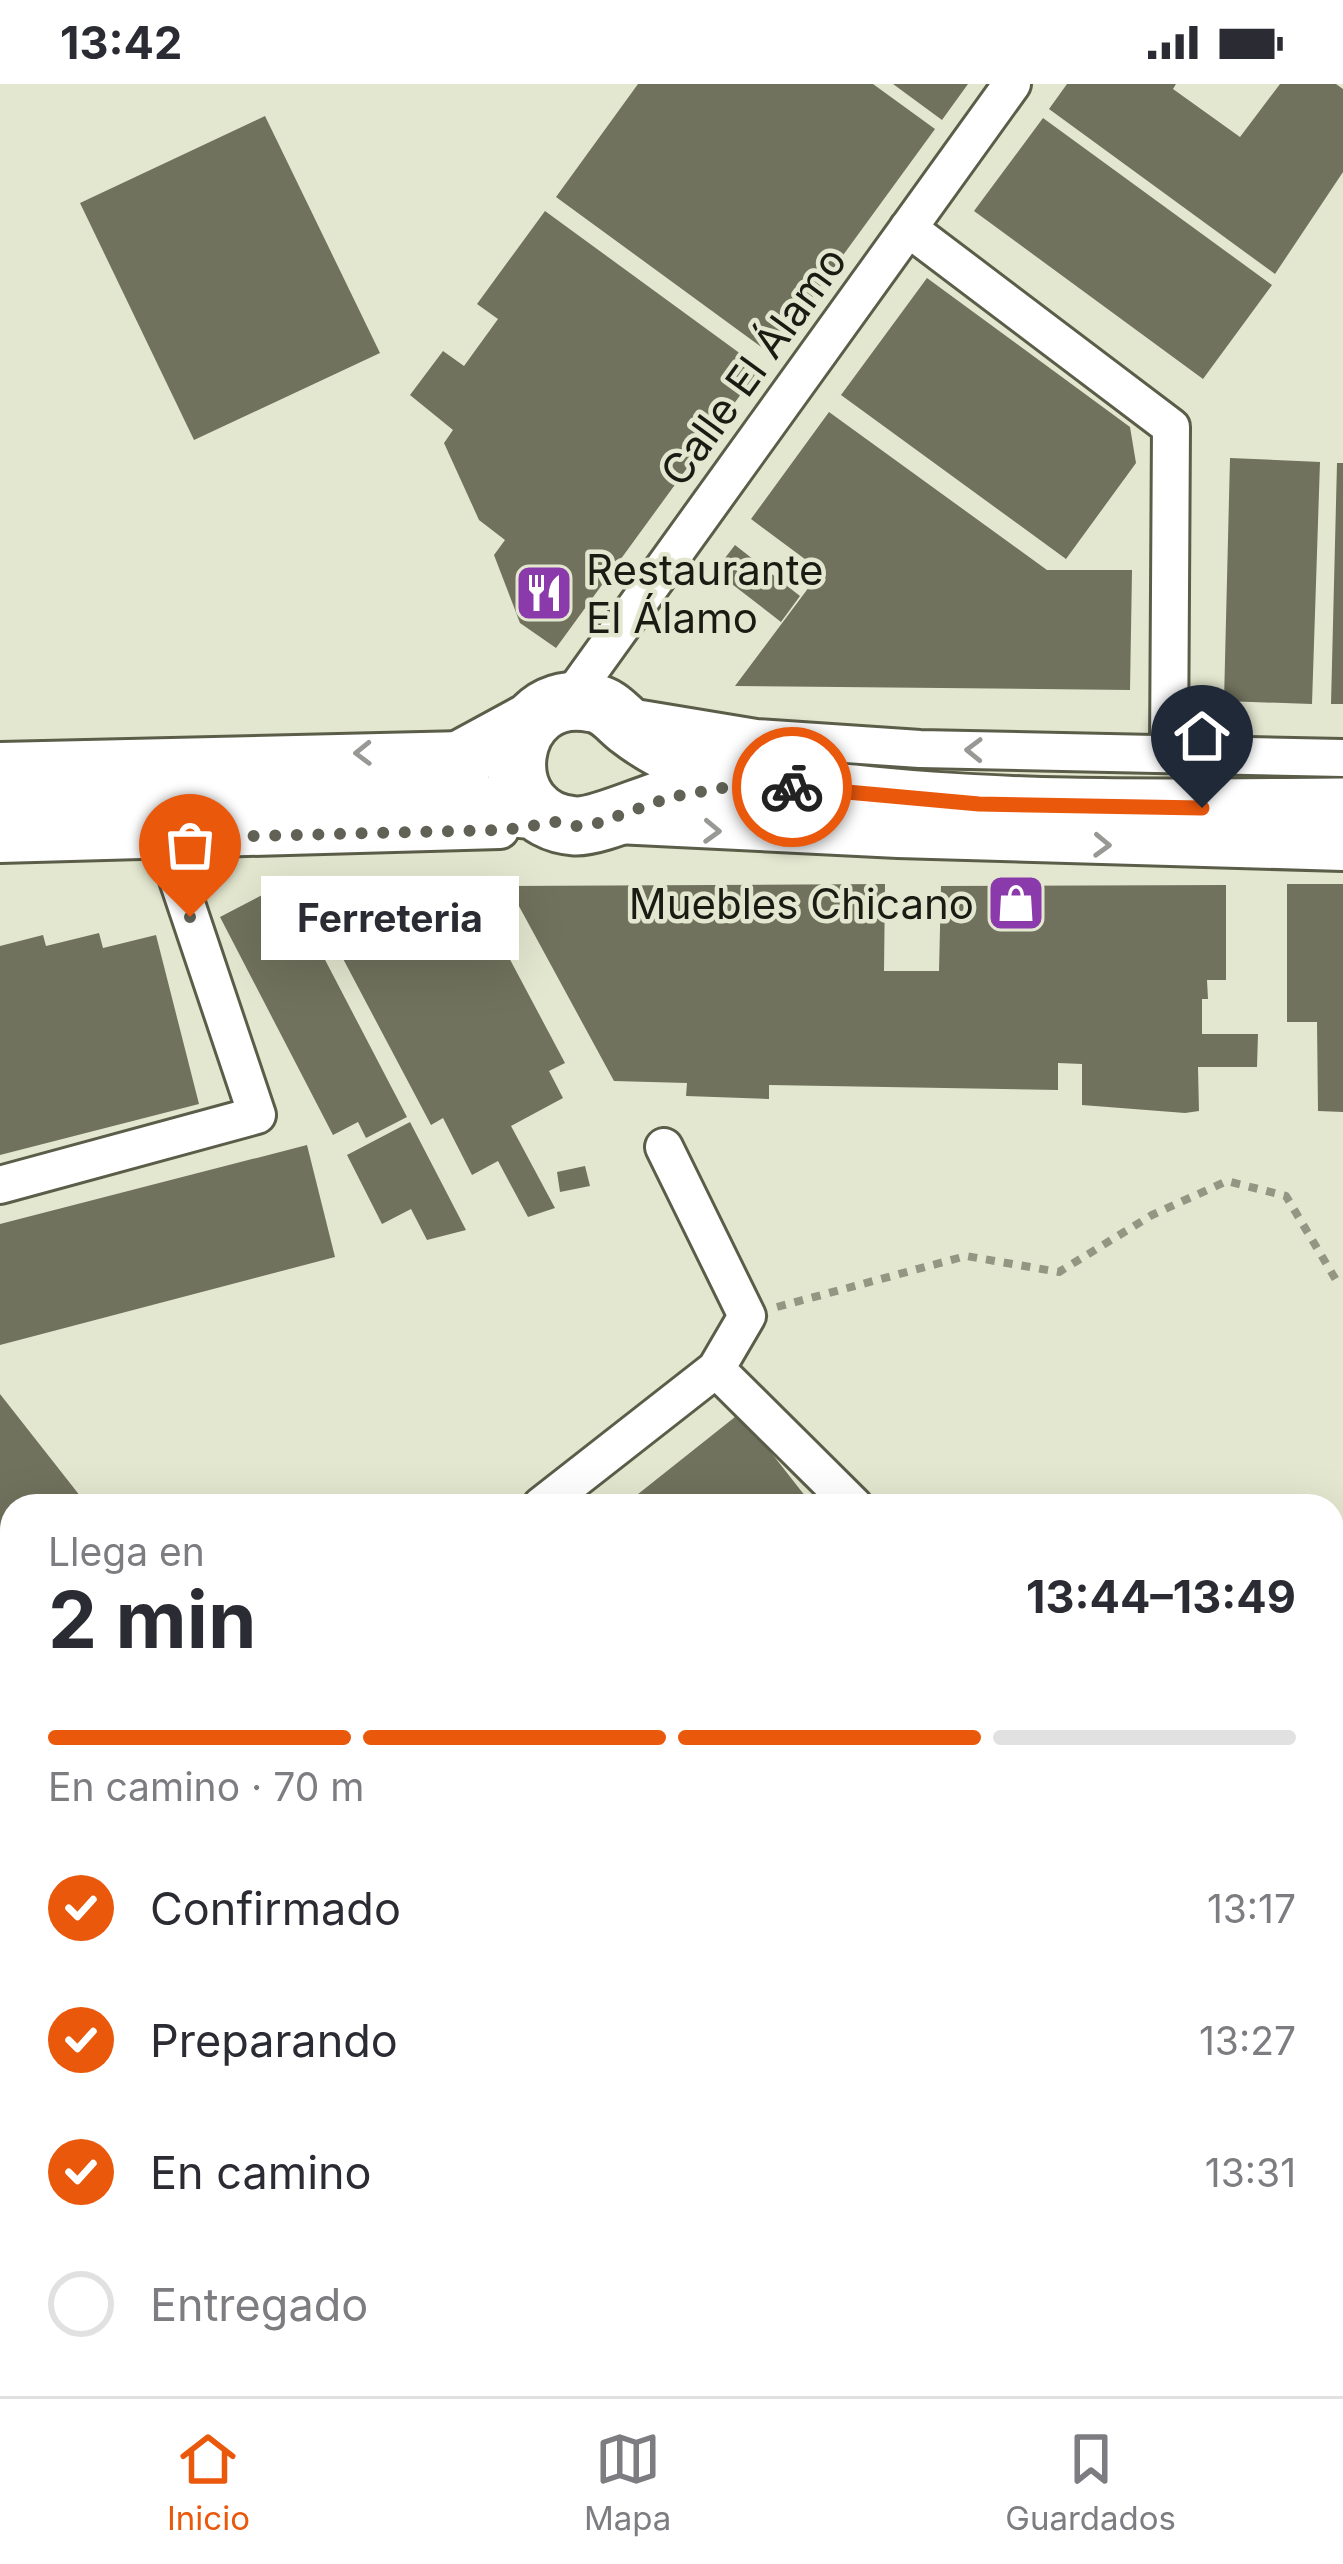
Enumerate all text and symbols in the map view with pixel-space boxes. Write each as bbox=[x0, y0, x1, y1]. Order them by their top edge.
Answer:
text: 13:42 bbox=[60, 15, 182, 70]
street label: Calle El Álamo bbox=[649, 237, 857, 495]
place label: Restaurante El Álamo bbox=[586, 544, 823, 643]
restaurant icon: Restaurante El Álamo bbox=[513, 562, 575, 624]
pin bbox=[1151, 685, 1253, 808]
icon: home bbox=[1169, 703, 1235, 769]
courier bbox=[732, 727, 852, 847]
one-way arrow bbox=[964, 738, 983, 764]
one-way arrow bbox=[353, 739, 372, 765]
icon: bike bbox=[759, 754, 825, 820]
pin bbox=[139, 794, 241, 917]
icon: bag bbox=[157, 812, 223, 878]
one-way arrow bbox=[703, 818, 722, 844]
one-way arrow bbox=[1093, 832, 1112, 858]
shop icon: Muebles Chicano bbox=[985, 872, 1047, 934]
callout: Ferreteria bbox=[262, 875, 520, 959]
place label: Muebles Chicano bbox=[629, 878, 974, 929]
text: Ferreteria bbox=[297, 894, 483, 941]
text: Llega en bbox=[48, 1528, 205, 1575]
text: 13:44–13:49 bbox=[1026, 1569, 1296, 1624]
text: 2 min bbox=[48, 1572, 256, 1667]
text: En camino · 70 m bbox=[48, 1763, 364, 1810]
icon: check bbox=[48, 1875, 114, 1941]
text: Confirmado bbox=[150, 1881, 401, 1936]
text: 13:17 bbox=[1207, 1885, 1296, 1932]
icon: check bbox=[48, 2007, 114, 2073]
text: Preparando bbox=[150, 2013, 398, 2068]
text: 13:27 bbox=[1199, 2017, 1296, 2064]
icon: check bbox=[48, 2139, 114, 2205]
text: En camino bbox=[150, 2145, 372, 2200]
text: 13:31 bbox=[1205, 2149, 1296, 2196]
text: Entregado bbox=[150, 2277, 368, 2332]
tab: Inicio bbox=[167, 2426, 250, 2538]
tab: Mapa bbox=[584, 2426, 671, 2538]
tab: Guardados bbox=[1005, 2426, 1176, 2538]

